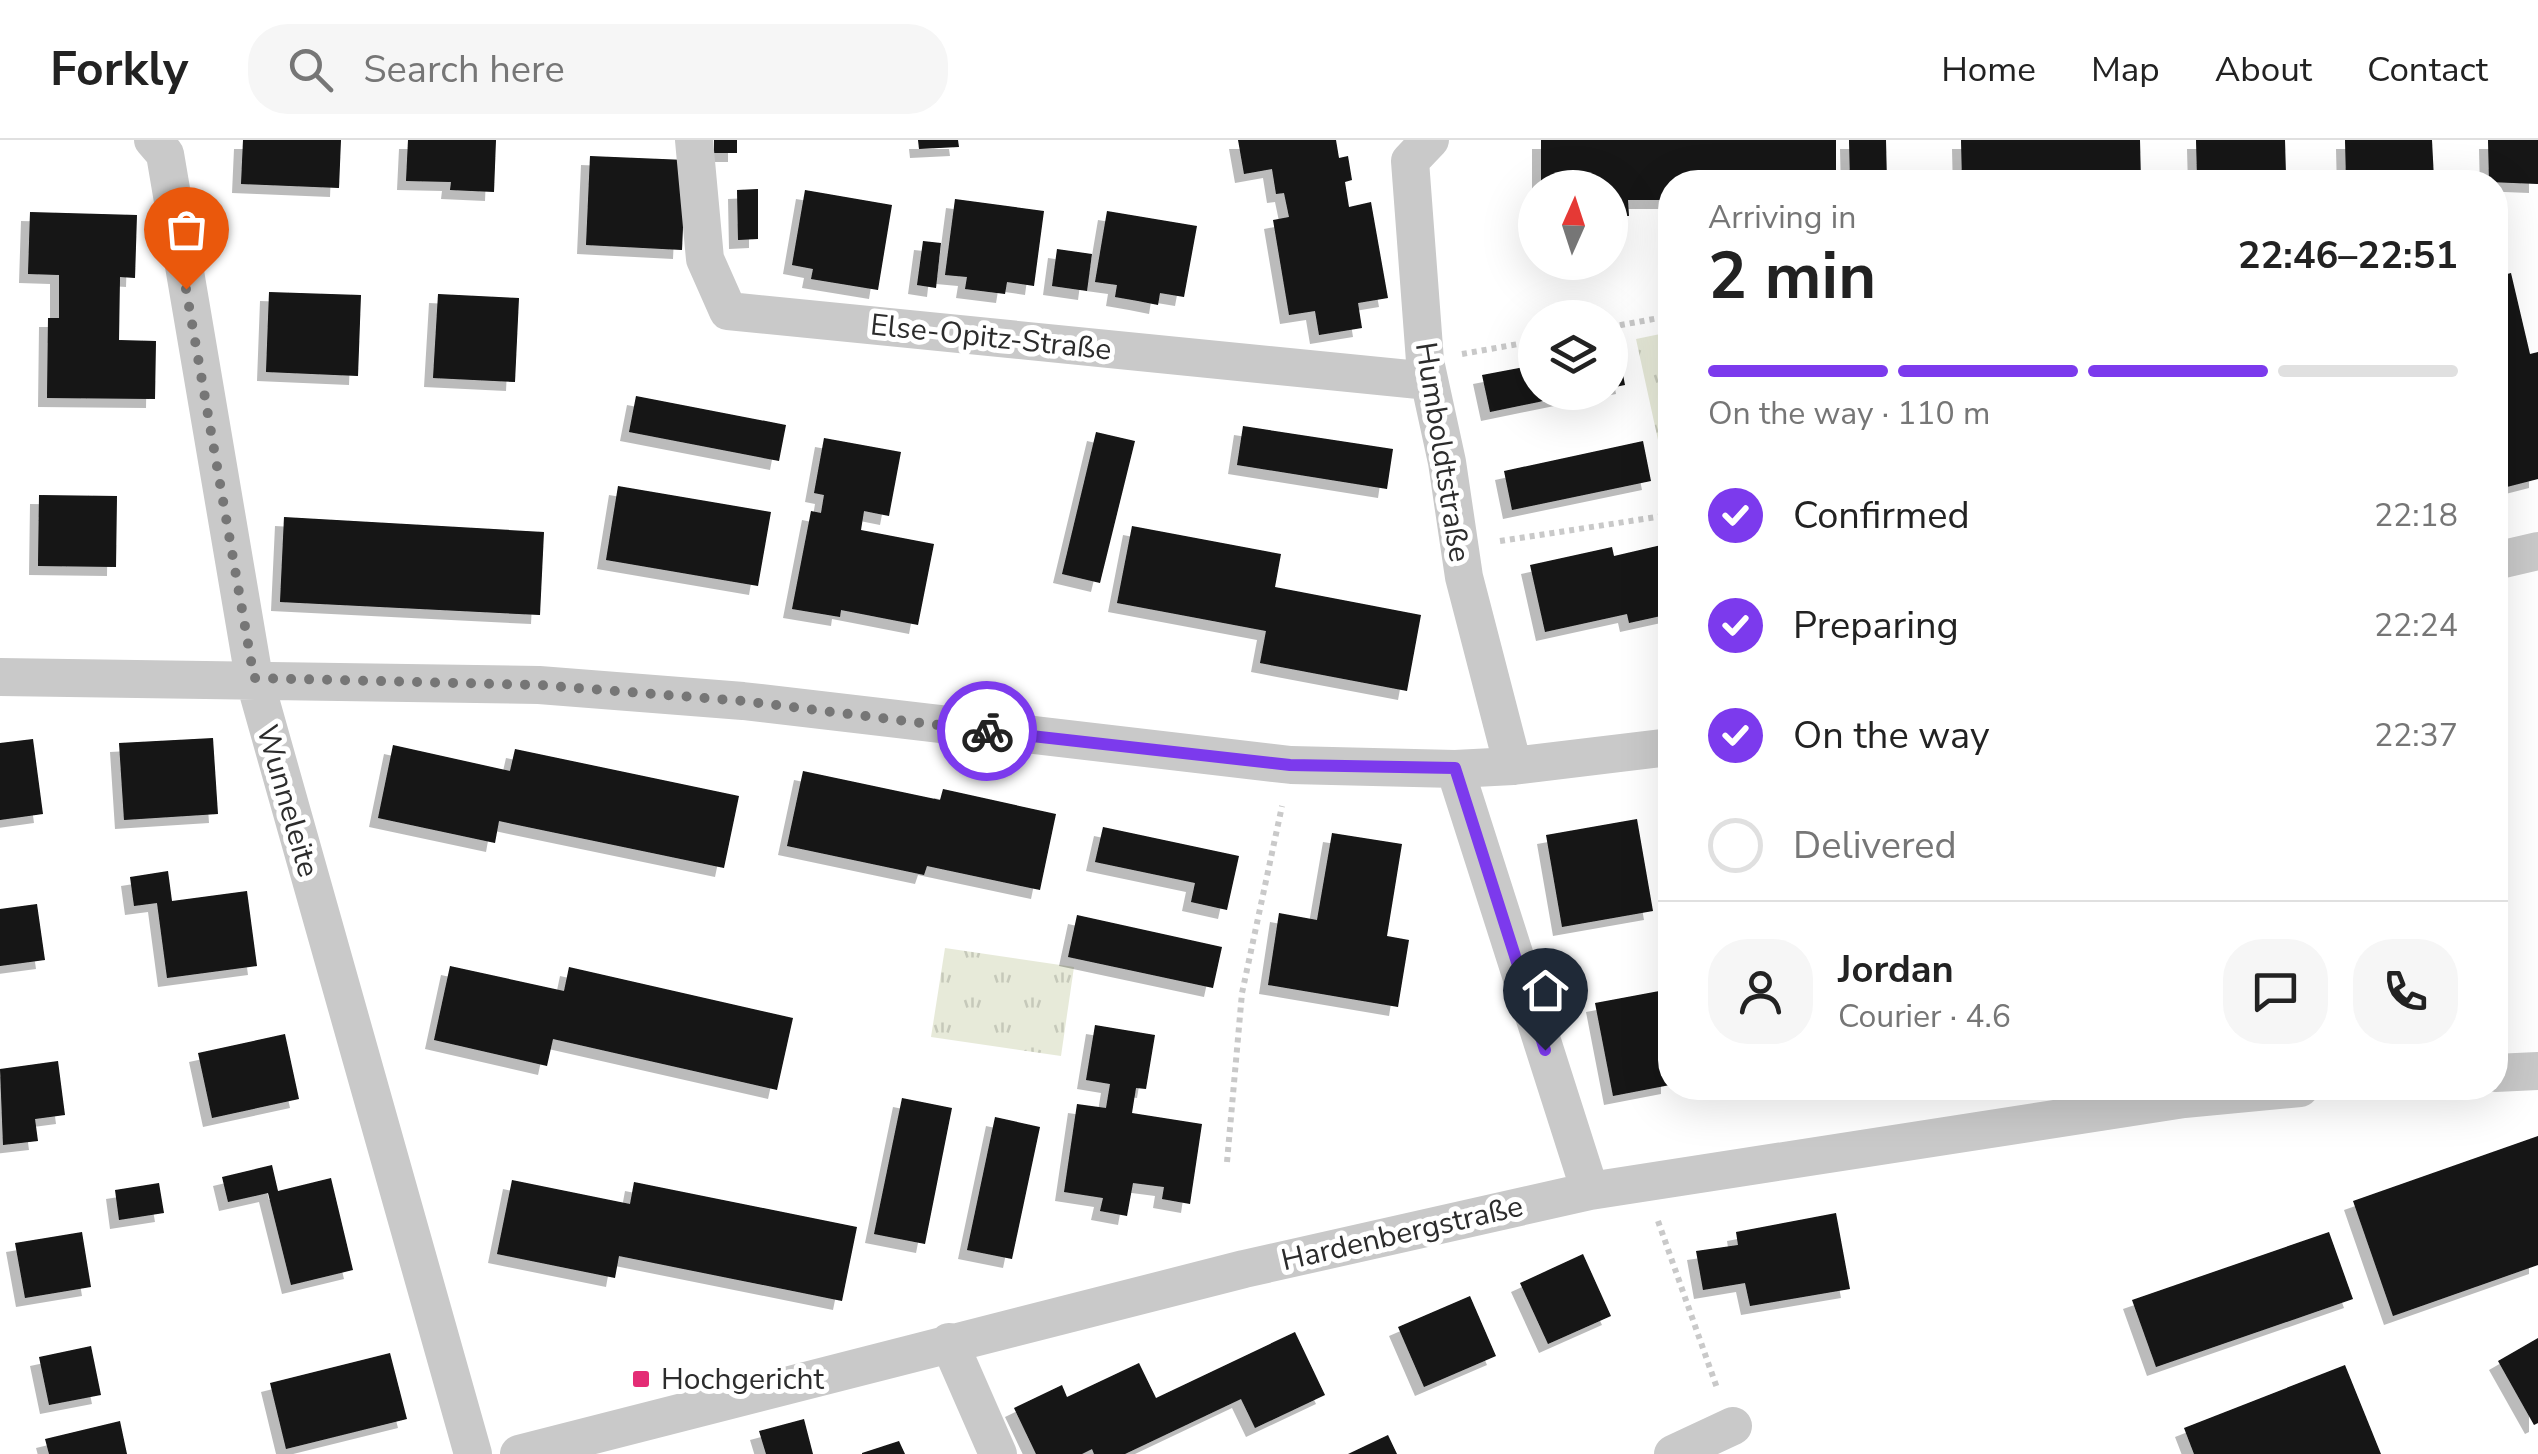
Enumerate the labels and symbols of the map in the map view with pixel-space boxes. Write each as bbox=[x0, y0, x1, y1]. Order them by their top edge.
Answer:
north arrow bbox=[1518, 170, 1628, 280]
pin bbox=[144, 187, 229, 290]
street label: Else-Opitz-Straße bbox=[868, 304, 1114, 371]
street label: Humboldtstraße bbox=[1405, 339, 1480, 565]
courier bbox=[937, 681, 1037, 781]
street label: Wunneleite bbox=[246, 720, 329, 882]
pin bbox=[1503, 948, 1588, 1051]
street label: Hardenbergstraße bbox=[1277, 1186, 1527, 1281]
place label: Hochgericht bbox=[661, 1359, 825, 1400]
marker: Hochgericht bbox=[630, 1368, 652, 1390]

